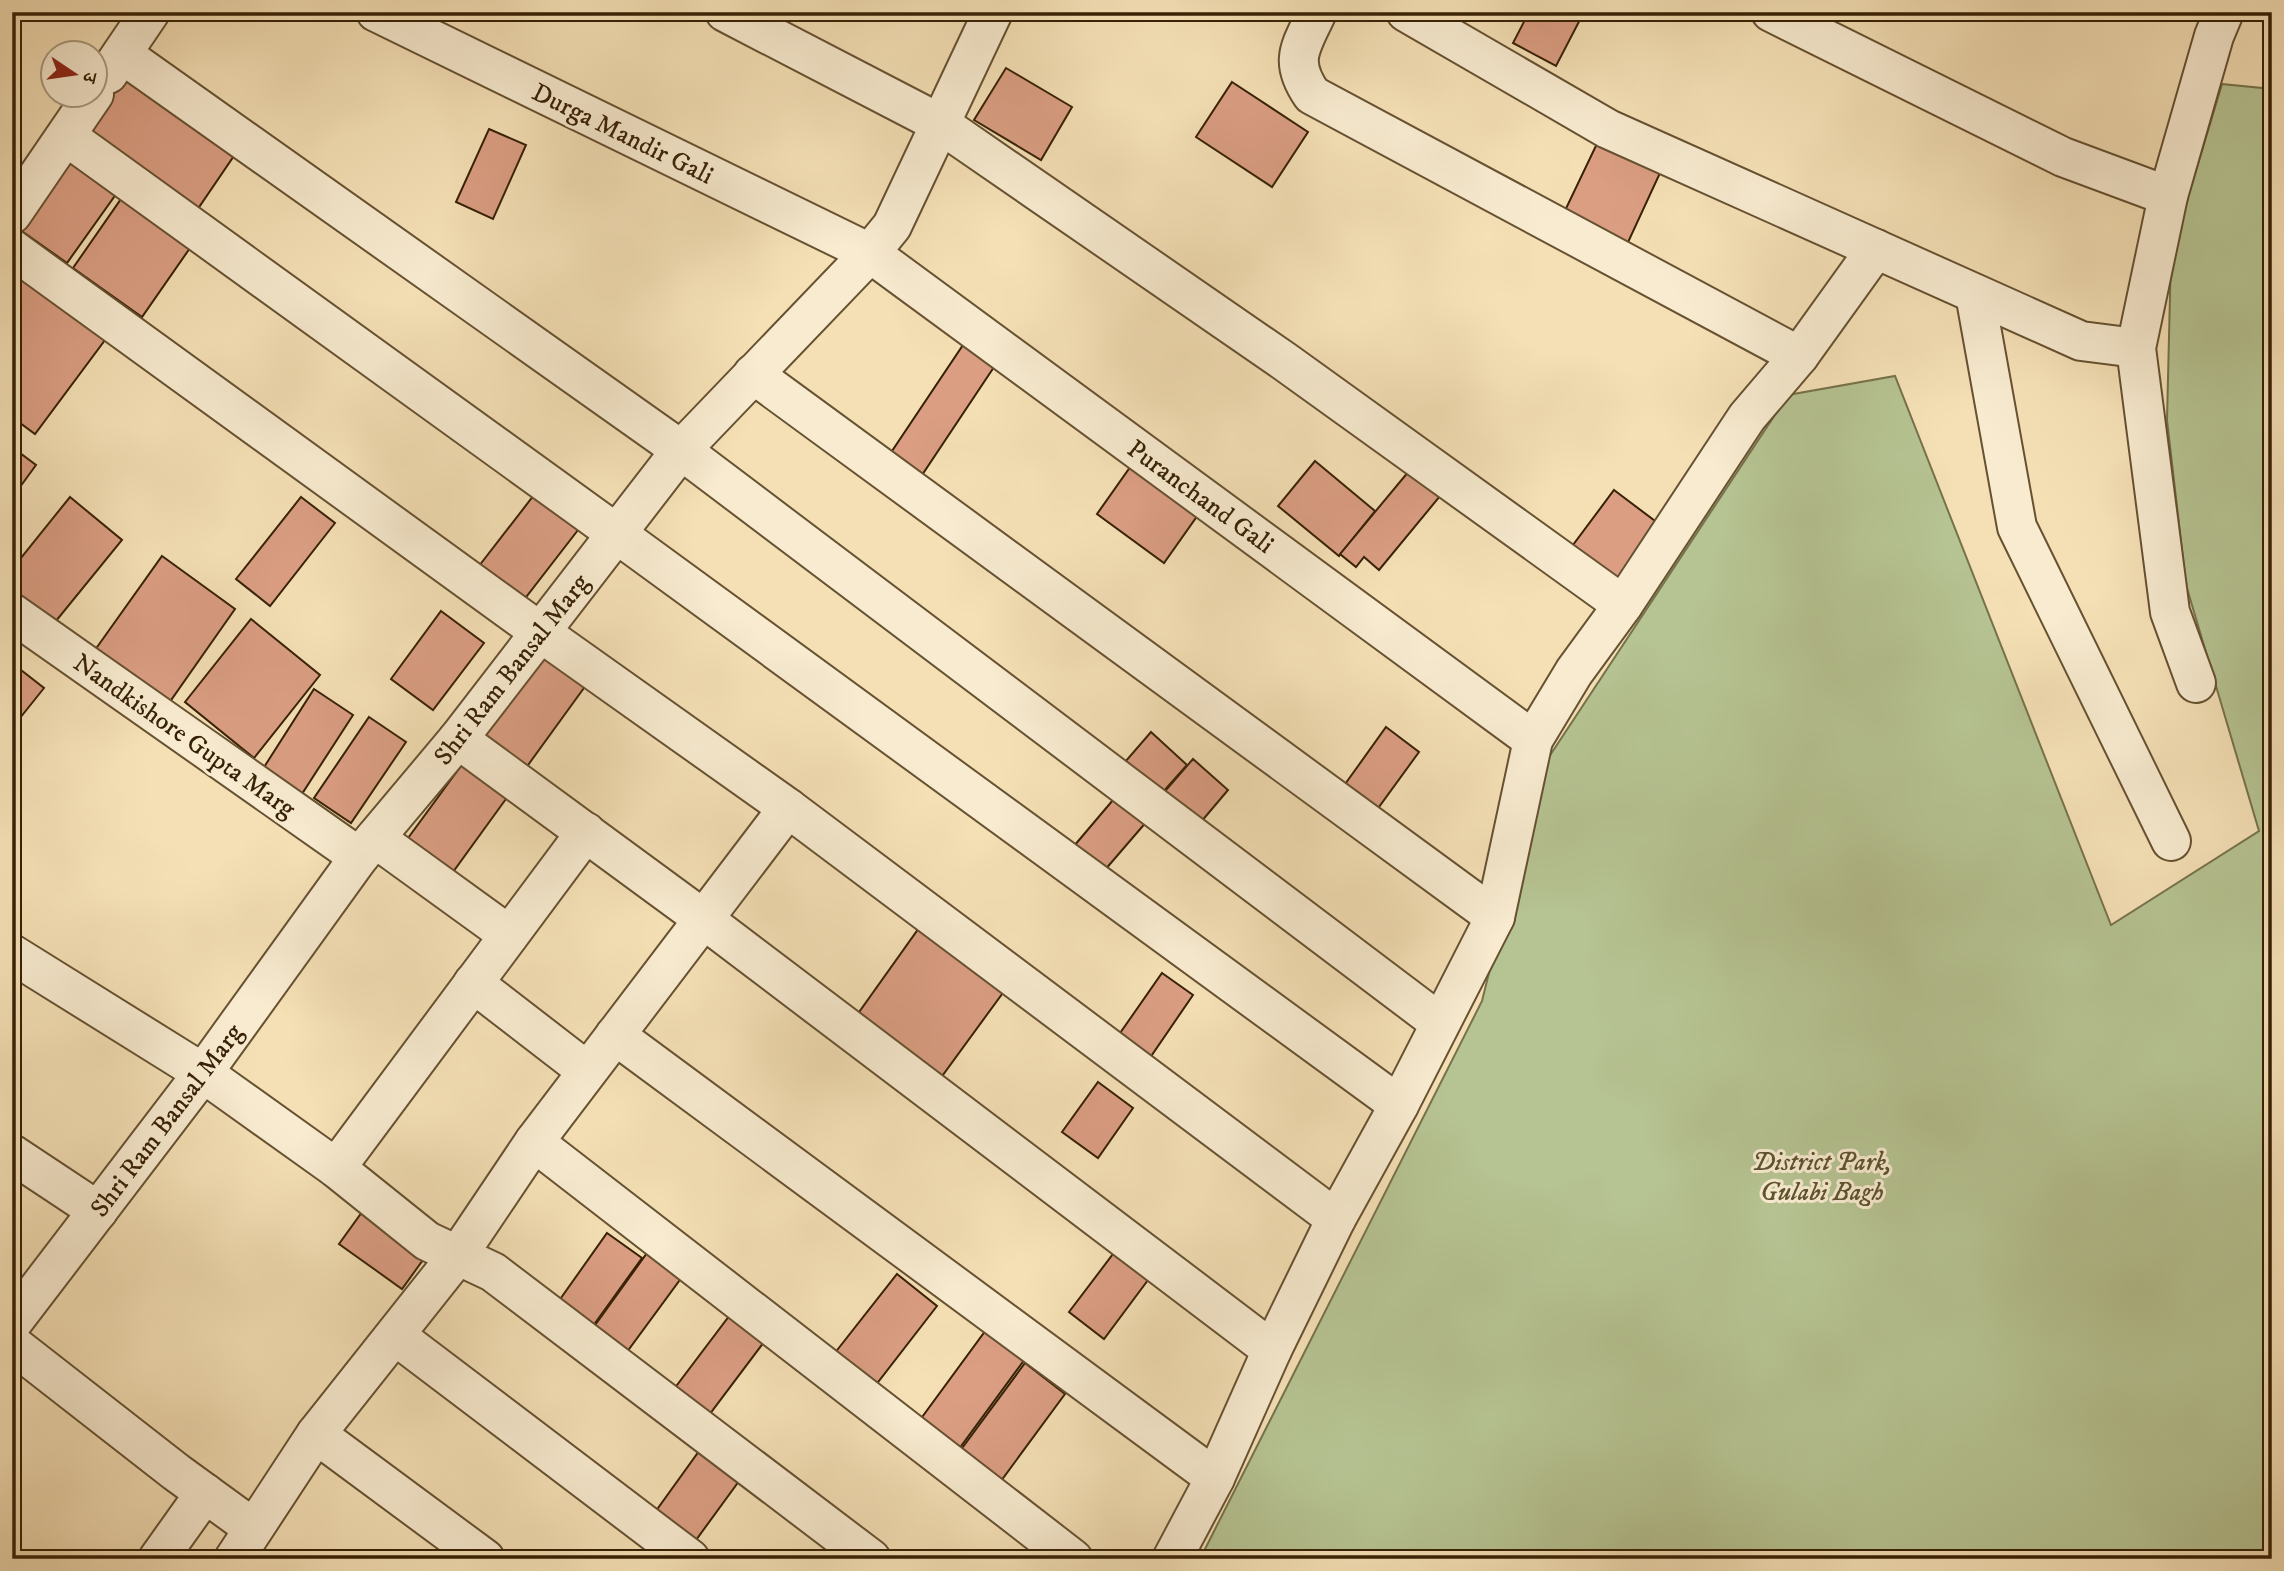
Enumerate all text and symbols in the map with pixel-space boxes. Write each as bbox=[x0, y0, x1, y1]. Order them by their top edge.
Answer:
north arrow bbox=[38, 38, 108, 108]
text: उ bbox=[77, 68, 102, 86]
street label: Durga Mandir Gali bbox=[526, 76, 718, 193]
street label: Puranchand Gali bbox=[1120, 433, 1280, 562]
street label: Shri Ram Bansal Marg bbox=[427, 567, 597, 772]
street label: Nandkishore Gupta Marg bbox=[66, 647, 302, 826]
street label: Shri Ram Bansal Marg bbox=[84, 1017, 251, 1224]
park label: District Park, Gulabi Bagh bbox=[1752, 1146, 1892, 1209]

